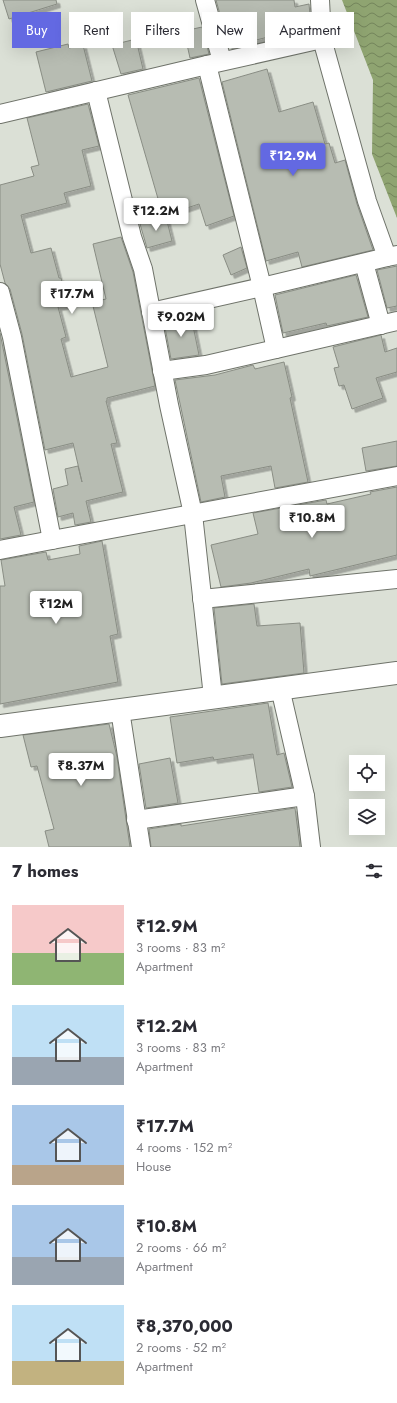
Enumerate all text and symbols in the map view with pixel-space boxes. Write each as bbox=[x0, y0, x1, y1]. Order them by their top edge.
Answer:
chip: Buy bbox=[12, 12, 61, 48]
chip: Rent bbox=[69, 12, 123, 48]
chip: Filters bbox=[131, 12, 194, 48]
chip: New bbox=[202, 12, 257, 48]
chip: Apartment bbox=[265, 12, 354, 48]
pin: ₹12.9M bbox=[260, 143, 326, 177]
text: ₹12.9M bbox=[269, 146, 317, 165]
pin: ₹12.2M bbox=[123, 198, 189, 232]
text: ₹12.2M bbox=[133, 201, 179, 220]
pin: ₹17.7M bbox=[39, 281, 105, 315]
text: ₹17.7M bbox=[50, 284, 94, 303]
pin: ₹9.02M bbox=[148, 304, 214, 338]
text: ₹9.02M bbox=[157, 307, 205, 326]
pin: ₹10.8M bbox=[279, 505, 345, 539]
text: ₹10.8M bbox=[289, 508, 335, 527]
pin: ₹12M bbox=[32, 591, 80, 625]
text: ₹12M bbox=[39, 594, 73, 613]
pin: ₹8.37M bbox=[48, 753, 114, 787]
map controls bbox=[349, 755, 385, 835]
button: locate bbox=[349, 755, 385, 791]
text: ₹8.37M bbox=[58, 756, 104, 775]
button: layers bbox=[349, 799, 385, 835]
text: 7 homes bbox=[12, 859, 79, 883]
icon: filters bbox=[363, 860, 385, 882]
text: ₹12.9M bbox=[136, 914, 198, 938]
icon: home bbox=[44, 921, 92, 969]
text: 3 rooms · 83 m² bbox=[136, 938, 225, 957]
text: Apartment bbox=[136, 957, 193, 976]
text: ₹12.2M bbox=[136, 1014, 197, 1038]
icon: home bbox=[44, 1021, 92, 1069]
text: 3 rooms · 83 m² bbox=[136, 1038, 225, 1057]
text: Apartment bbox=[136, 1057, 193, 1076]
text: ₹17.7M bbox=[136, 1114, 194, 1138]
icon: home bbox=[44, 1121, 92, 1169]
text: 4 rooms · 152 m² bbox=[136, 1138, 232, 1157]
text: House bbox=[136, 1157, 171, 1176]
text: ₹10.8M bbox=[136, 1214, 197, 1238]
icon: home bbox=[44, 1221, 92, 1269]
text: 2 rooms · 66 m² bbox=[136, 1238, 226, 1257]
text: Apartment bbox=[136, 1257, 193, 1276]
text: ₹8,370,000 bbox=[136, 1314, 233, 1338]
icon: home bbox=[44, 1321, 92, 1369]
text: 2 rooms · 52 m² bbox=[136, 1338, 226, 1357]
text: Apartment bbox=[136, 1357, 193, 1376]

